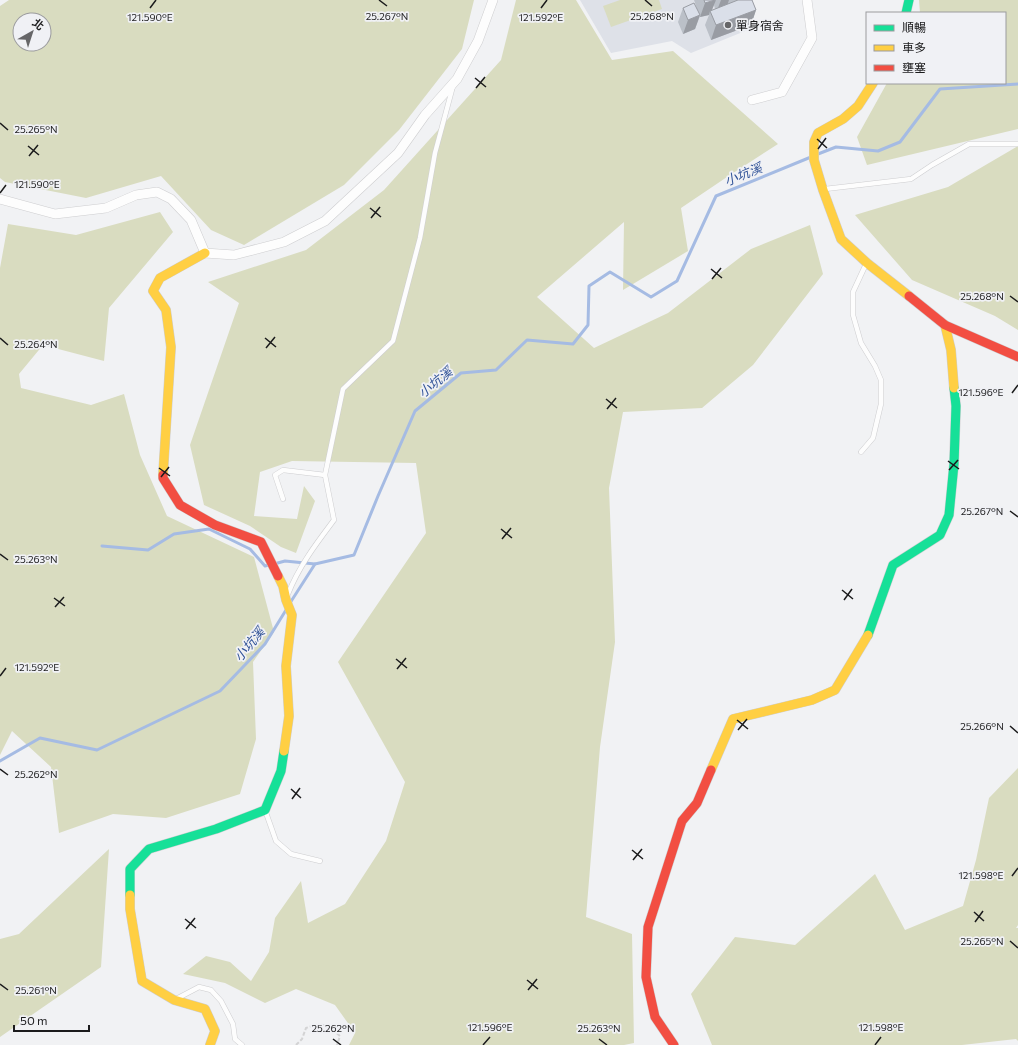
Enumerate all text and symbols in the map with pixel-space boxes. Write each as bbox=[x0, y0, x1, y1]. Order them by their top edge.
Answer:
text: 25.267°N bbox=[366, 10, 408, 22]
text: 25.268°N bbox=[630, 10, 674, 22]
text: 121.590°E bbox=[127, 11, 173, 23]
text: 121.592°E bbox=[519, 11, 563, 23]
north arrow bbox=[12, 12, 52, 52]
legend bbox=[866, 12, 1006, 84]
text: 北 bbox=[30, 15, 47, 32]
place label: 單身宿舍 bbox=[736, 18, 784, 32]
marker: 單身宿舍 bbox=[723, 20, 733, 30]
text: 順暢 bbox=[902, 20, 926, 34]
text: 車多 bbox=[902, 40, 926, 54]
text: 壅塞 bbox=[902, 60, 926, 74]
text: 25.265°N bbox=[14, 123, 58, 135]
water label: 小坑溪 bbox=[722, 159, 766, 189]
text: 121.590°E bbox=[14, 178, 60, 190]
text: 25.268°N bbox=[960, 290, 1004, 302]
text: 25.264°N bbox=[14, 338, 58, 350]
water label: 小坑溪 bbox=[415, 362, 457, 400]
text: 121.596°E bbox=[959, 386, 1004, 398]
text: 25.267°N bbox=[961, 505, 1003, 517]
text: 25.263°N bbox=[15, 553, 57, 565]
water label: 小坑溪 bbox=[230, 622, 269, 664]
text: 121.592°E bbox=[15, 661, 59, 673]
text: 25.266°N bbox=[960, 720, 1004, 732]
text: 25.262°N bbox=[15, 768, 57, 780]
text: 121.598°E bbox=[959, 869, 1004, 881]
text: 25.265°N bbox=[960, 935, 1004, 947]
text: 25.261°N bbox=[15, 984, 57, 996]
scale bar bbox=[14, 1007, 89, 1033]
text: 50 m bbox=[20, 1013, 48, 1027]
text: 121.596°E bbox=[468, 1021, 513, 1033]
text: 121.598°E bbox=[859, 1021, 904, 1033]
text: 25.262°N bbox=[312, 1022, 354, 1034]
text: 25.263°N bbox=[578, 1022, 620, 1034]

